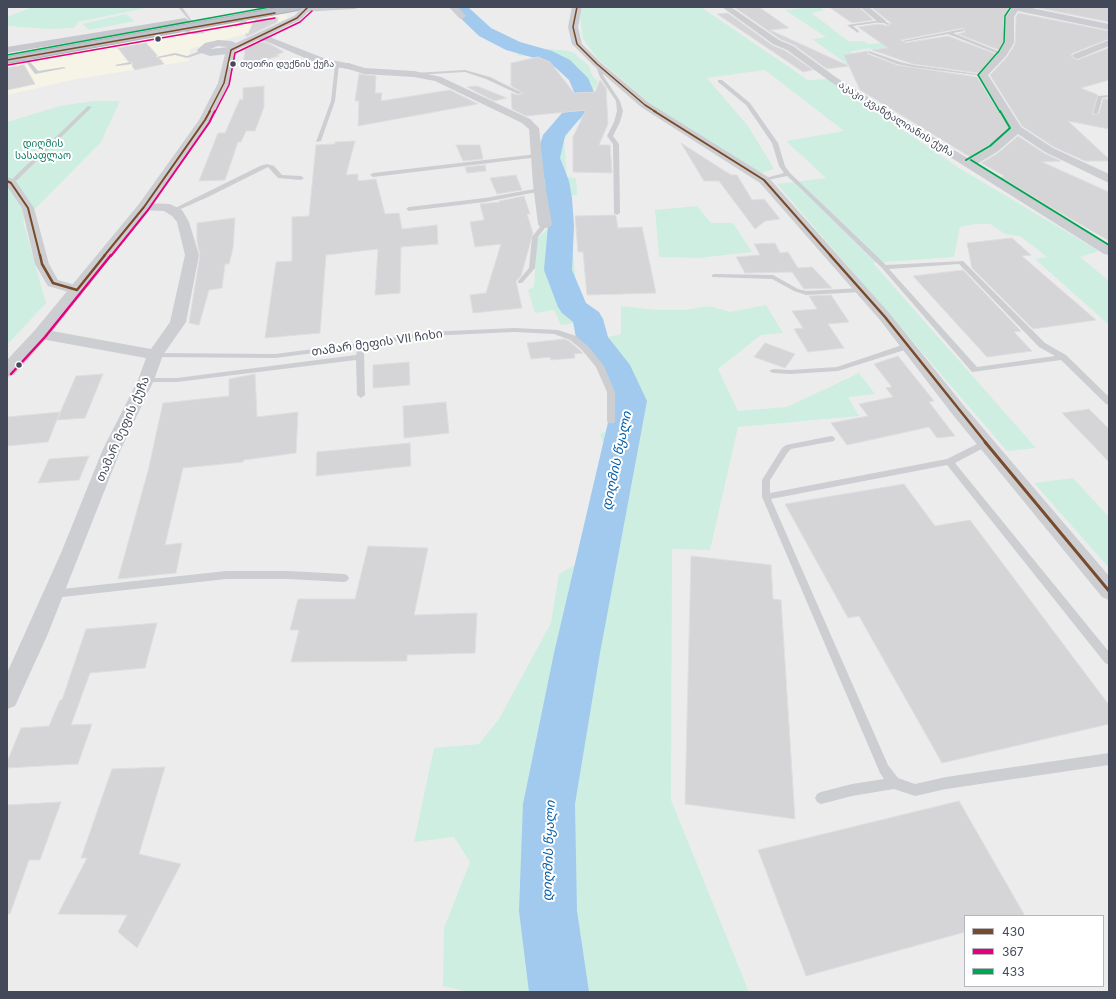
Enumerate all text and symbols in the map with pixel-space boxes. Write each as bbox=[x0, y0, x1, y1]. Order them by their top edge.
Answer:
unlabelled marker bbox=[153, 34, 163, 44]
marker: თეთრი დუქნის ქუჩა bbox=[228, 59, 238, 69]
place label: თეთრი დუქნის ქუჩა bbox=[240, 59, 334, 69]
street label: აკაკი კვანტალიანის ქუჩა bbox=[836, 79, 956, 159]
park label: დიღმის სასაფლაო bbox=[15, 138, 71, 162]
street label: თამარ მეფის VII ჩიხი bbox=[311, 327, 443, 359]
unlabelled marker bbox=[14, 360, 24, 370]
street label: თამარ მეფის ქუჩა bbox=[93, 374, 153, 484]
water label: დიღმის წყალი bbox=[599, 410, 635, 512]
water label: დიღმის წყალი bbox=[539, 800, 559, 902]
legend bbox=[964, 915, 1104, 987]
text: 430 bbox=[1002, 924, 1025, 939]
text: 367 bbox=[1002, 944, 1024, 959]
text: 433 bbox=[1002, 964, 1025, 979]

